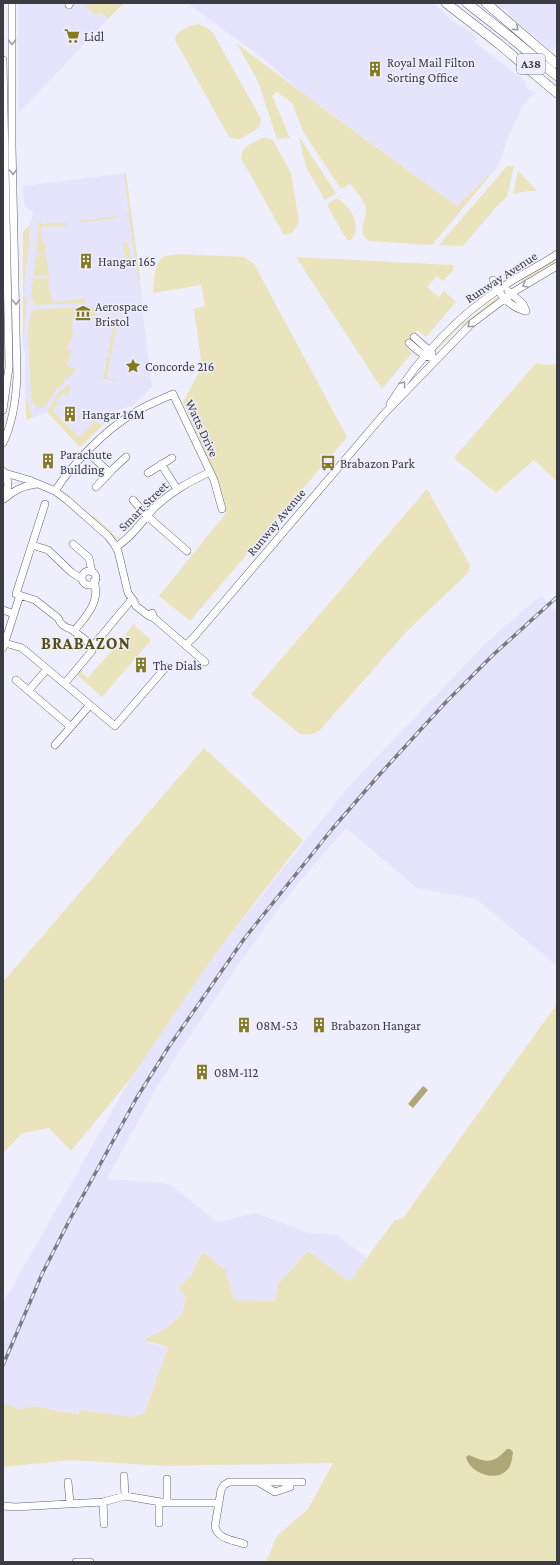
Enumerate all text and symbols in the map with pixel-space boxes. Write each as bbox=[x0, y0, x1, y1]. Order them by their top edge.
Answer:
one-way arrow bbox=[511, 23, 519, 30]
supermarket icon: Lidl bbox=[63, 27, 81, 45]
place label: Lidl bbox=[84, 29, 105, 44]
one-way arrow bbox=[8, 39, 16, 45]
road number: A38 bbox=[517, 54, 545, 74]
place label: Royal Mail Filton Sorting Office bbox=[387, 55, 475, 85]
building icon: Royal Mail Filton Sorting Office bbox=[366, 60, 384, 78]
one-way arrow bbox=[9, 169, 17, 175]
street label: Runway Avenue bbox=[462, 248, 540, 306]
building icon: Hangar 165 bbox=[77, 252, 95, 270]
place label: Hangar 165 bbox=[98, 254, 156, 269]
one-way arrow bbox=[522, 281, 529, 288]
one-way arrow bbox=[12, 299, 20, 305]
place label: Aerospace Bristol bbox=[95, 299, 148, 329]
museum icon: Aerospace Bristol bbox=[74, 304, 92, 322]
one-way arrow bbox=[468, 320, 475, 327]
place icon: Concorde 216 bbox=[124, 357, 142, 375]
place label: Concorde 216 bbox=[145, 359, 214, 374]
one-way arrow bbox=[398, 381, 406, 388]
street label: Watts Drive bbox=[182, 397, 222, 459]
building icon: Hangar 16M bbox=[61, 405, 79, 423]
place label: Hangar 16M bbox=[82, 407, 145, 422]
place label: Parachute Building bbox=[60, 447, 112, 477]
building icon: Parachute Building bbox=[39, 452, 57, 470]
bus stop icon: Brabazon Park bbox=[319, 454, 337, 472]
place label: Brabazon Park bbox=[340, 456, 415, 471]
street label: Smart Street bbox=[115, 477, 172, 534]
street label: Runway Avenue bbox=[244, 485, 309, 559]
district label: BRABAZON bbox=[41, 634, 131, 653]
building icon: The Dials bbox=[132, 656, 150, 674]
place label: The Dials bbox=[153, 658, 202, 673]
building icon: 08M-53 bbox=[235, 1016, 253, 1034]
building icon: Brabazon Hangar bbox=[310, 1016, 328, 1034]
place label: 08M-53 bbox=[256, 1018, 298, 1033]
place label: Brabazon Hangar bbox=[331, 1018, 421, 1033]
building icon: 08M-112 bbox=[193, 1063, 211, 1081]
place label: 08M-112 bbox=[214, 1065, 259, 1080]

